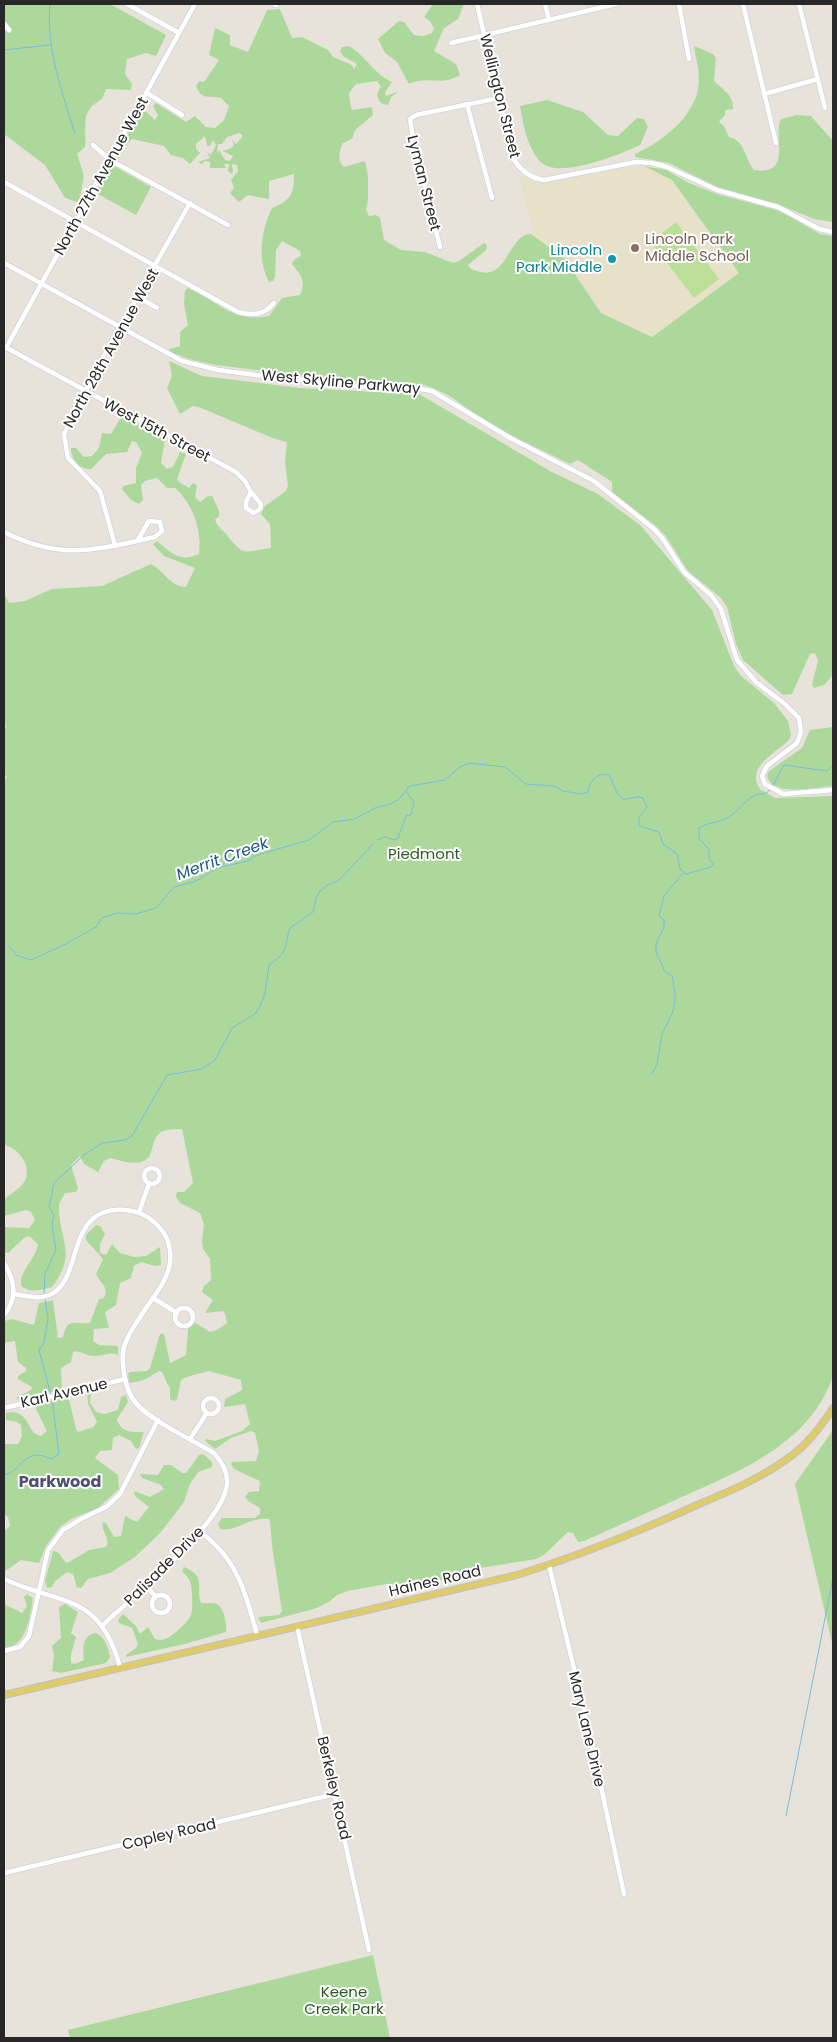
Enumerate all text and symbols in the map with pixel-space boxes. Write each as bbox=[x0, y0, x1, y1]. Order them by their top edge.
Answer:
street label: Wellington Street bbox=[475, 32, 526, 160]
street label: North 27th Avenue West bbox=[48, 93, 153, 259]
street label: Lyman Street bbox=[402, 133, 447, 233]
place label: Lincoln Park Middle School bbox=[645, 228, 749, 266]
place label: Lincoln Park Middle bbox=[516, 239, 602, 277]
marker: Lincoln Park Middle School bbox=[629, 242, 641, 254]
marker: Lincoln Park Middle bbox=[606, 253, 618, 265]
street label: North 28th Avenue West bbox=[58, 264, 163, 431]
street label: West Skyline Parkway bbox=[261, 364, 422, 399]
street label: West 15th Street bbox=[100, 392, 214, 467]
water label: Merrit Creek bbox=[173, 831, 272, 886]
park label: Piedmont bbox=[388, 843, 460, 864]
street label: Karl Avenue bbox=[18, 1372, 109, 1413]
district label: Parkwood bbox=[19, 1470, 101, 1493]
street label: Palisade Drive bbox=[119, 1521, 208, 1610]
street label: Haines Road bbox=[387, 1560, 483, 1601]
street label: Mary Lane Drive bbox=[564, 1669, 611, 1789]
street label: Berkeley Road bbox=[312, 1734, 357, 1842]
street label: Copley Road bbox=[120, 1813, 218, 1855]
park label: Keene Creek Park bbox=[304, 1981, 384, 2019]

